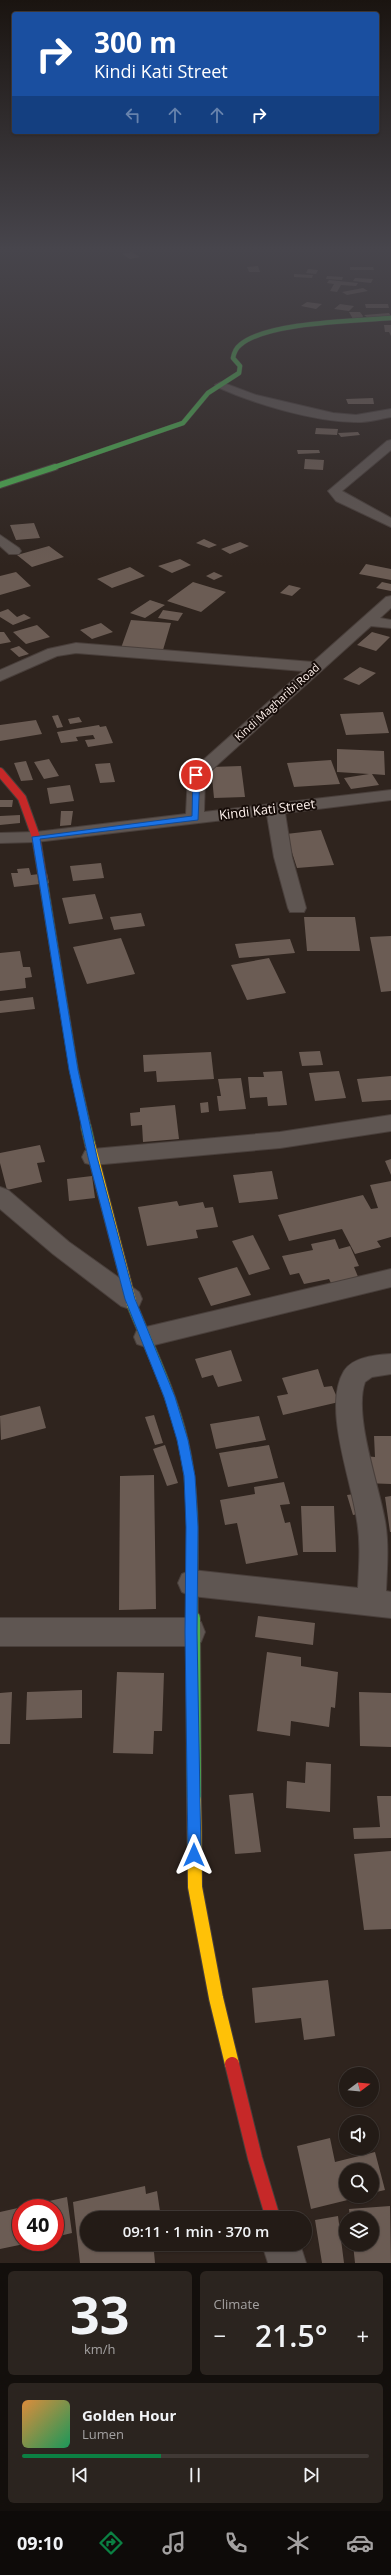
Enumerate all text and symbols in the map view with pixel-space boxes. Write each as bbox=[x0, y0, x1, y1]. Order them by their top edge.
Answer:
text: 300 m bbox=[94, 23, 177, 61]
icon: right bbox=[28, 28, 80, 80]
text: Kindi Kati Street bbox=[94, 59, 228, 83]
icon: left bbox=[122, 104, 144, 126]
icon: ahead bbox=[164, 104, 186, 126]
icon: ahead bbox=[206, 104, 228, 126]
icon: right bbox=[248, 104, 270, 126]
street label: Kindi Magharibi Road bbox=[231, 659, 322, 744]
pin bbox=[179, 758, 213, 792]
icon: arrive bbox=[185, 764, 207, 786]
street label: Kindi Kati Street bbox=[218, 794, 316, 824]
position arrow bbox=[173, 1834, 215, 1876]
north arrow bbox=[339, 2067, 379, 2107]
map controls bbox=[339, 2067, 379, 2251]
button: sound bbox=[339, 2115, 379, 2155]
button: search bbox=[339, 2163, 379, 2203]
speed limit sign: 40 bbox=[12, 2199, 64, 2251]
button: layers bbox=[339, 2211, 379, 2251]
text: 09:11 · 1 min · 370 m bbox=[123, 2221, 269, 2241]
text: 33 bbox=[70, 2278, 129, 2349]
text: Climate bbox=[214, 2295, 259, 2313]
text: 21.5° bbox=[255, 2315, 328, 2356]
text: − bbox=[214, 2320, 226, 2350]
text: + bbox=[356, 2320, 369, 2350]
text: km/h bbox=[84, 2340, 116, 2358]
text: Golden Hour bbox=[82, 2405, 176, 2425]
text: Lumen bbox=[82, 2425, 124, 2443]
icon: previous bbox=[69, 2464, 91, 2486]
icon: pause bbox=[184, 2464, 206, 2486]
icon: next bbox=[300, 2464, 322, 2486]
icon: directions bbox=[97, 2529, 125, 2557]
icon: music bbox=[160, 2529, 188, 2557]
icon: phone bbox=[222, 2529, 250, 2557]
icon: climate bbox=[284, 2529, 312, 2557]
icon: car bbox=[346, 2529, 374, 2557]
text: 09:10 bbox=[17, 2531, 63, 2555]

